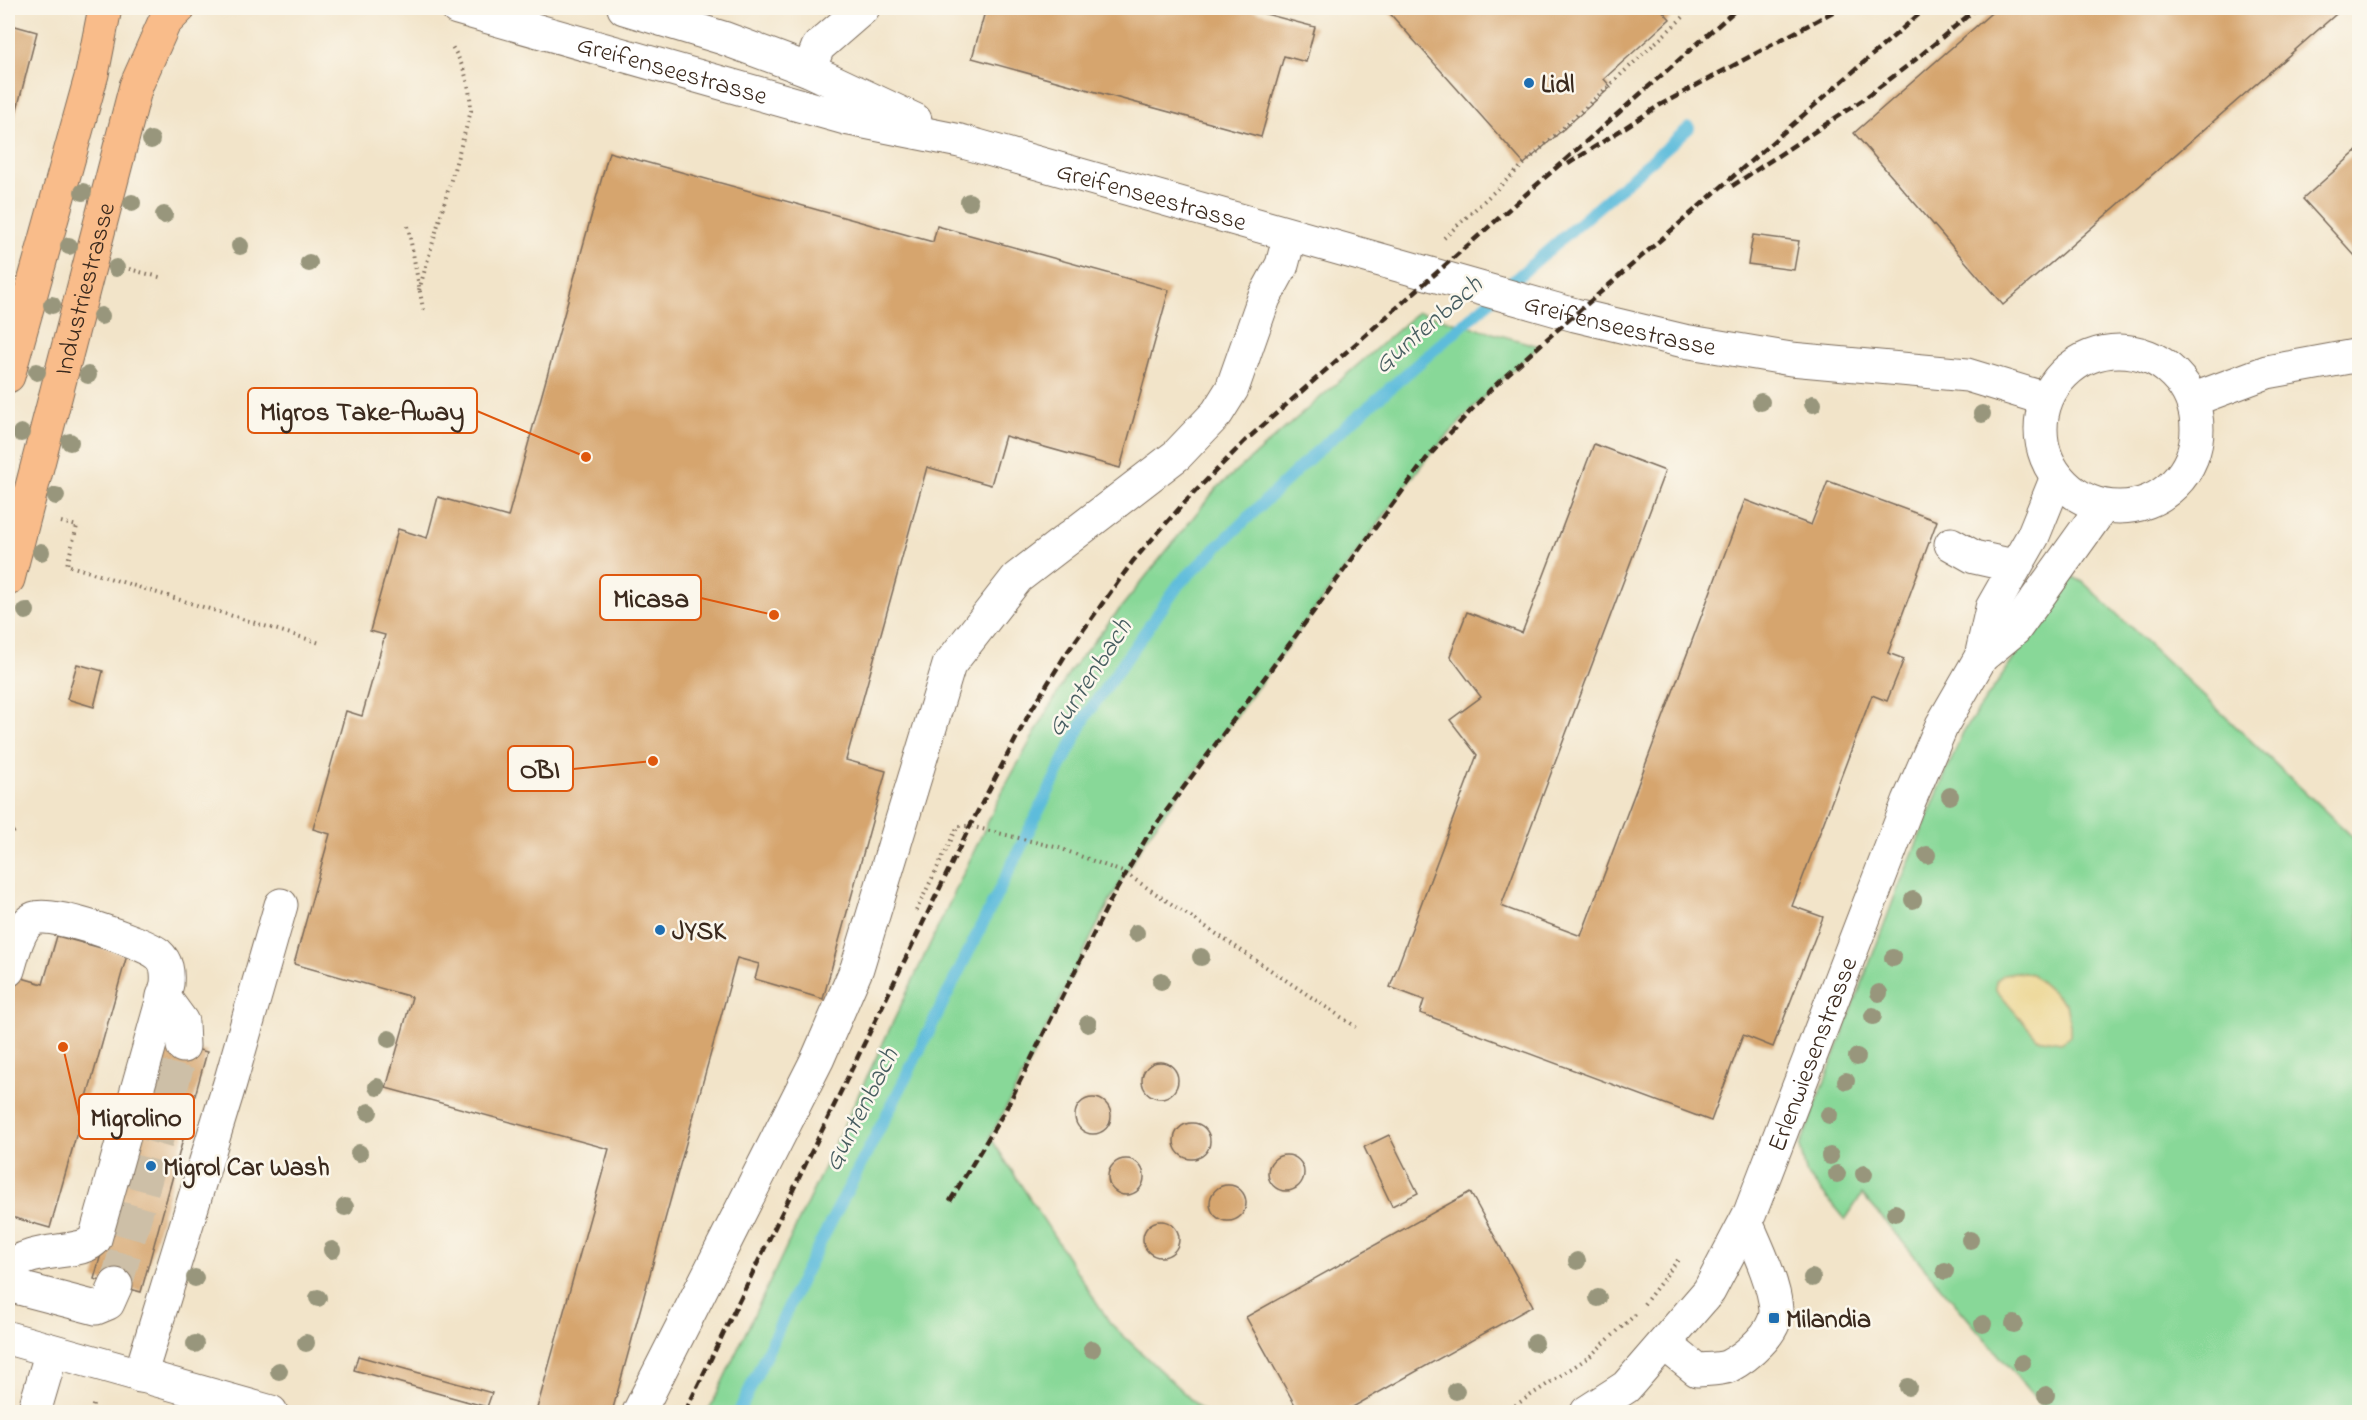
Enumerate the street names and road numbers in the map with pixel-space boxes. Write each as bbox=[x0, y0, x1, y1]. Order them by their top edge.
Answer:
street label: Greifenseestrasse bbox=[572, 27, 772, 117]
street label: Greifenseestrasse bbox=[1052, 153, 1251, 243]
street label: Industriestrasse bbox=[46, 199, 127, 380]
street label: Greifenseestrasse bbox=[1519, 286, 1719, 368]
street label: Erlenwiesenstrasse bbox=[1759, 952, 1869, 1158]

